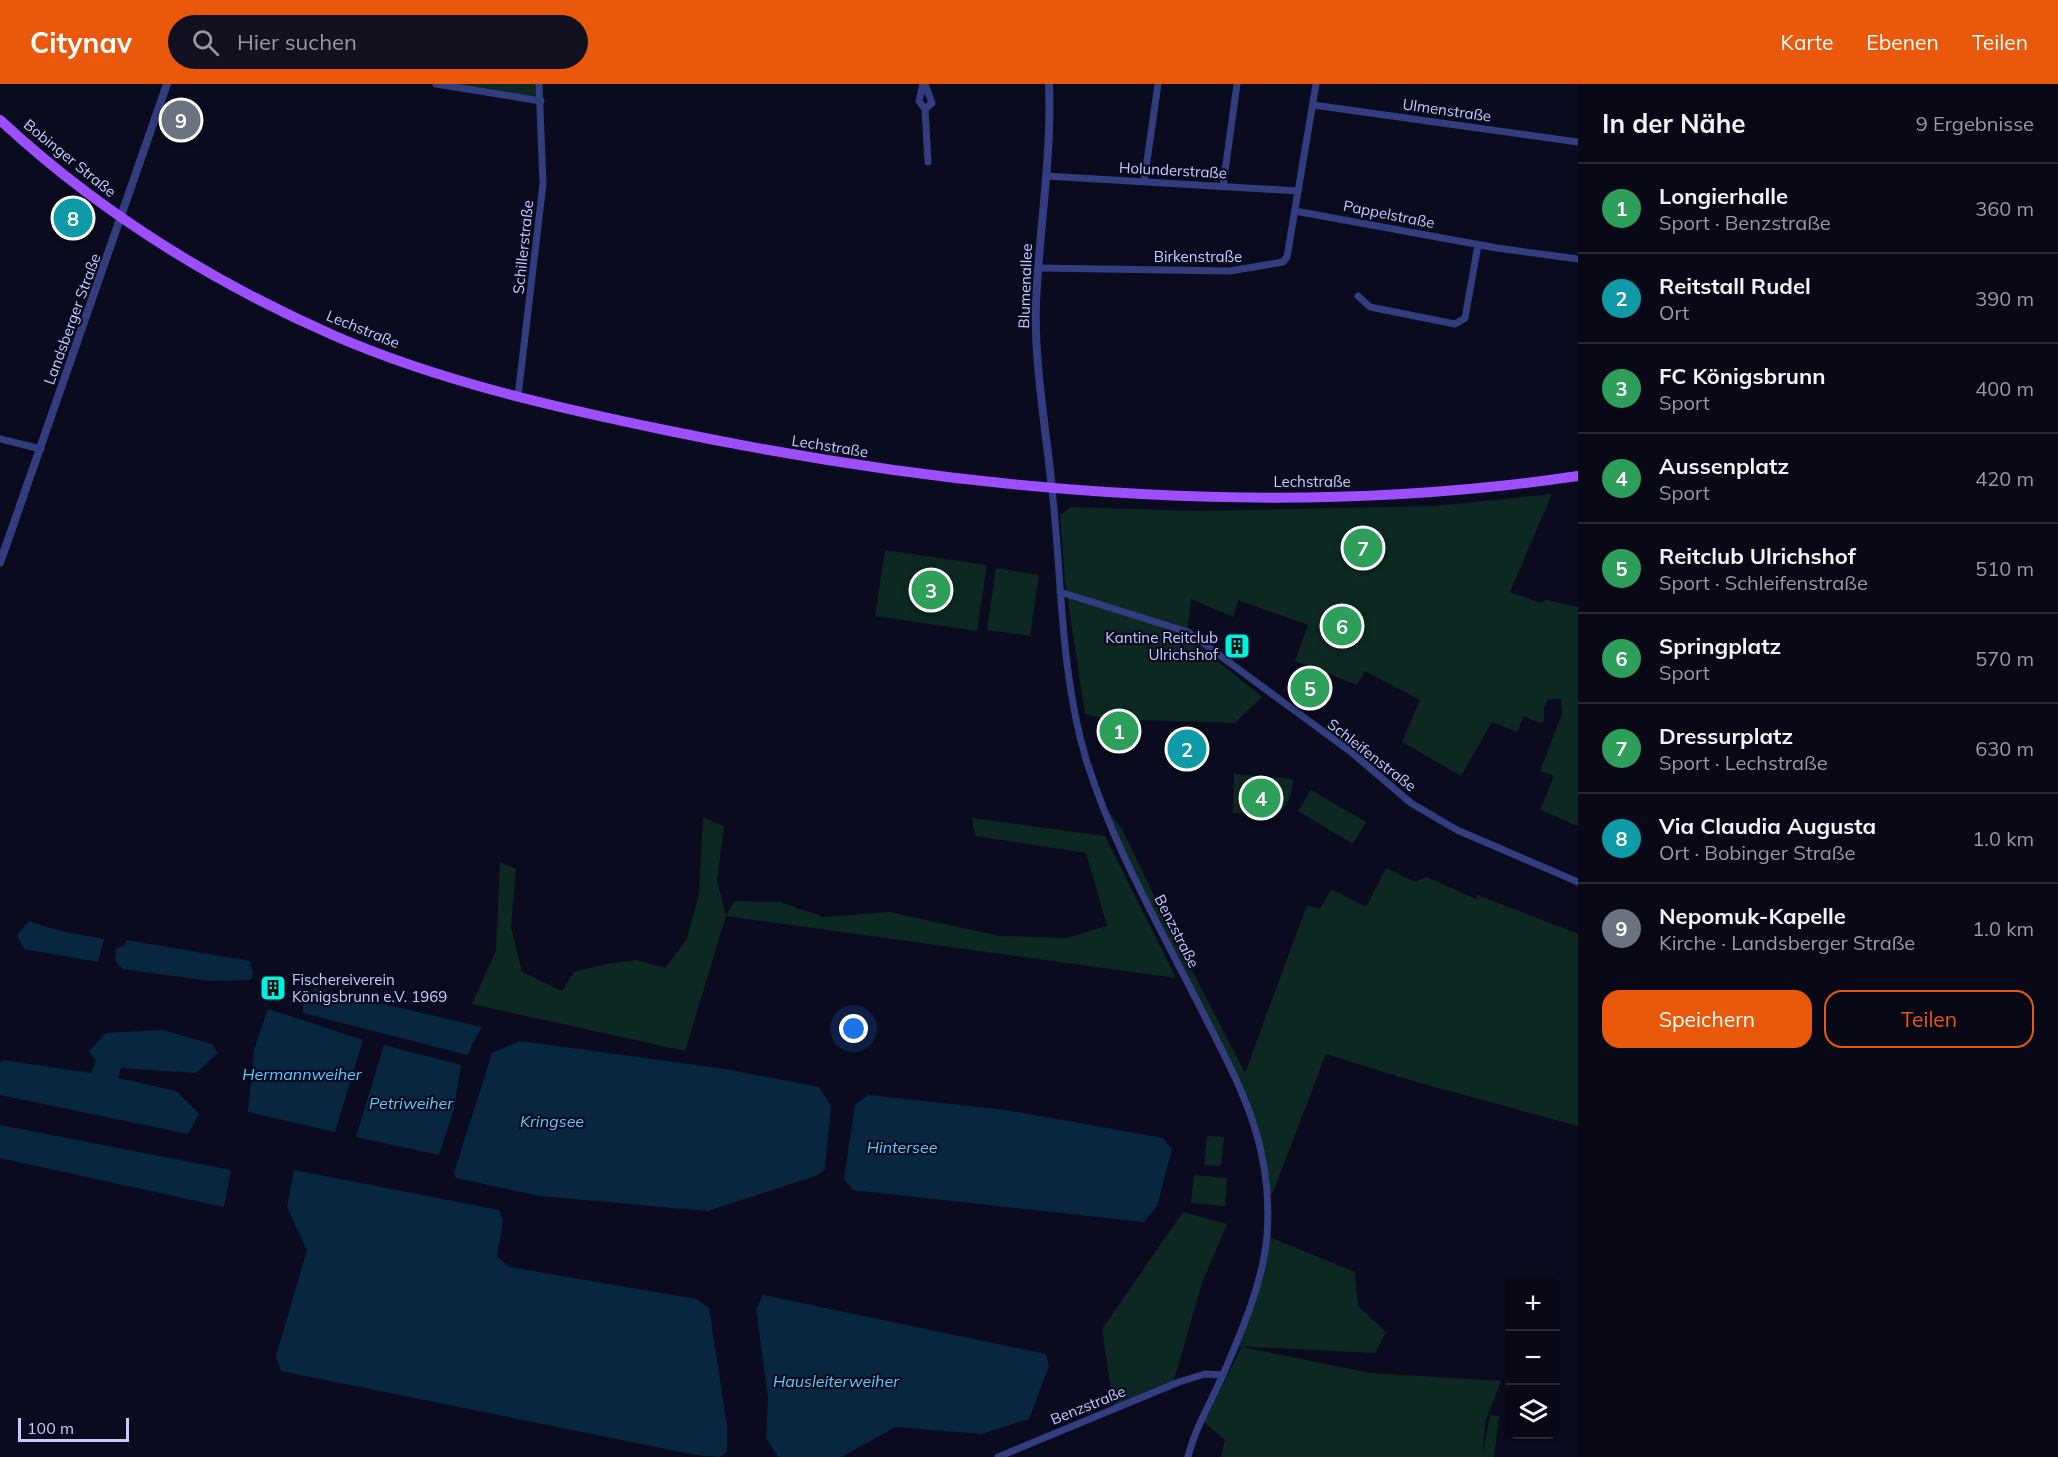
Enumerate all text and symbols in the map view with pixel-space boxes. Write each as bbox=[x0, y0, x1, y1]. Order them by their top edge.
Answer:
search box bbox=[168, 15, 588, 69]
text: Citynav bbox=[30, 25, 132, 60]
icon: search bbox=[189, 26, 222, 59]
text: Hier suchen bbox=[237, 28, 357, 56]
text: Karte bbox=[1781, 29, 1833, 55]
text: Ebenen bbox=[1866, 29, 1939, 55]
text: Teilen bbox=[1972, 29, 2028, 55]
street label: Ulmenstraße bbox=[1401, 94, 1493, 126]
pin: 9 bbox=[162, 98, 201, 142]
text: In der Nähe bbox=[1602, 107, 1746, 140]
text: 9 Ergebnisse bbox=[1916, 111, 2034, 136]
street label: Bobinger Straße bbox=[20, 115, 120, 201]
street label: Holunderstraße bbox=[1118, 158, 1228, 182]
text: Longierhalle bbox=[1659, 182, 1788, 210]
pin: 8 bbox=[54, 196, 92, 240]
street label: Pappelstraße bbox=[1342, 196, 1436, 232]
text: 1 bbox=[1616, 196, 1628, 221]
text: 360 m bbox=[1975, 196, 2034, 221]
street label: Schillerstraße bbox=[509, 199, 537, 295]
text: Sport · Benzstraße bbox=[1659, 210, 1831, 235]
street label: Blumenallee bbox=[1014, 243, 1036, 329]
street label: Birkenstraße bbox=[1154, 247, 1242, 266]
street label: Landsberger Straße bbox=[39, 251, 105, 387]
text: Reitstall Rudel bbox=[1659, 272, 1811, 300]
text: 2 bbox=[1616, 286, 1628, 311]
text: 390 m bbox=[1975, 286, 2034, 311]
text: Ort bbox=[1659, 300, 1689, 325]
street label: Lechstraße bbox=[324, 306, 402, 352]
text: FC Königsbrunn bbox=[1659, 362, 1825, 390]
text: 3 bbox=[1616, 376, 1628, 401]
text: 400 m bbox=[1975, 376, 2034, 401]
text: Sport bbox=[1659, 390, 1710, 415]
street label: Lechstraße bbox=[790, 431, 870, 461]
text: Aussenplatz bbox=[1659, 452, 1789, 480]
text: 4 bbox=[1616, 466, 1628, 491]
text: 420 m bbox=[1975, 466, 2034, 491]
street label: Lechstraße bbox=[1273, 472, 1351, 491]
text: Sport bbox=[1659, 480, 1710, 505]
pin: 7 bbox=[1344, 526, 1382, 570]
text: Reitclub Ulrichshof bbox=[1659, 542, 1856, 570]
text: 5 bbox=[1616, 556, 1628, 581]
text: 510 m bbox=[1975, 556, 2034, 581]
pin: 3 bbox=[912, 568, 950, 612]
text: Sport · Schleifenstraße bbox=[1659, 570, 1868, 595]
pin: 6 bbox=[1322, 604, 1362, 648]
place label: Kantine Reitclub Ulrichshof bbox=[1105, 628, 1219, 664]
building icon: Kantine Reitclub Ulrichshof bbox=[1222, 631, 1252, 661]
text: Springplatz bbox=[1659, 632, 1781, 660]
text: 6 bbox=[1616, 646, 1628, 671]
text: 570 m bbox=[1975, 646, 2034, 671]
text: Sport bbox=[1659, 660, 1710, 685]
pin: 5 bbox=[1290, 666, 1330, 710]
pin: 1 bbox=[1100, 708, 1138, 754]
street label: Schleifenstraße bbox=[1324, 714, 1420, 796]
text: Dressurplatz bbox=[1659, 722, 1793, 750]
pin: 2 bbox=[1168, 726, 1206, 772]
text: 7 bbox=[1616, 736, 1628, 761]
text: 630 m bbox=[1975, 736, 2034, 761]
text: Sport · Lechstraße bbox=[1659, 750, 1828, 775]
pin: 4 bbox=[1242, 776, 1280, 820]
text: Via Claudia Augusta bbox=[1659, 812, 1876, 840]
text: 8 bbox=[1616, 826, 1628, 851]
text: 1.0 km bbox=[1972, 826, 2034, 851]
text: Ort · Bobinger Straße bbox=[1659, 840, 1855, 865]
street label: Benzstraße bbox=[1150, 891, 1204, 971]
text: Nepomuk-Kapelle bbox=[1659, 902, 1846, 930]
text: 9 bbox=[1616, 916, 1628, 941]
text: 1.0 km bbox=[1972, 916, 2034, 941]
text: Kirche · Landsberger Straße bbox=[1659, 930, 1915, 955]
place label: Fischereiverein Königsbrunn e.V. 1969 bbox=[292, 970, 447, 1006]
building icon: Fischereiverein Königsbrunn e.V. 1969 bbox=[258, 973, 288, 1003]
button: Speichern bbox=[1602, 990, 1812, 1048]
button: Teilen bbox=[1824, 990, 2034, 1048]
your location bbox=[839, 1014, 868, 1043]
water label: Hermannweiher bbox=[242, 1064, 363, 1084]
water label: Petriweiher bbox=[369, 1093, 454, 1113]
water label: Kringsee bbox=[520, 1111, 584, 1131]
water label: Hintersee bbox=[867, 1137, 938, 1157]
map controls bbox=[1506, 1277, 1560, 1439]
button: + bbox=[1506, 1277, 1560, 1331]
button: − bbox=[1506, 1331, 1560, 1385]
water label: Hausleiterweiher bbox=[773, 1371, 900, 1391]
street label: Benzstraße bbox=[1048, 1381, 1128, 1429]
button: layers bbox=[1506, 1385, 1560, 1439]
scale bar bbox=[18, 1415, 129, 1442]
text: 100 m bbox=[27, 1418, 74, 1438]

